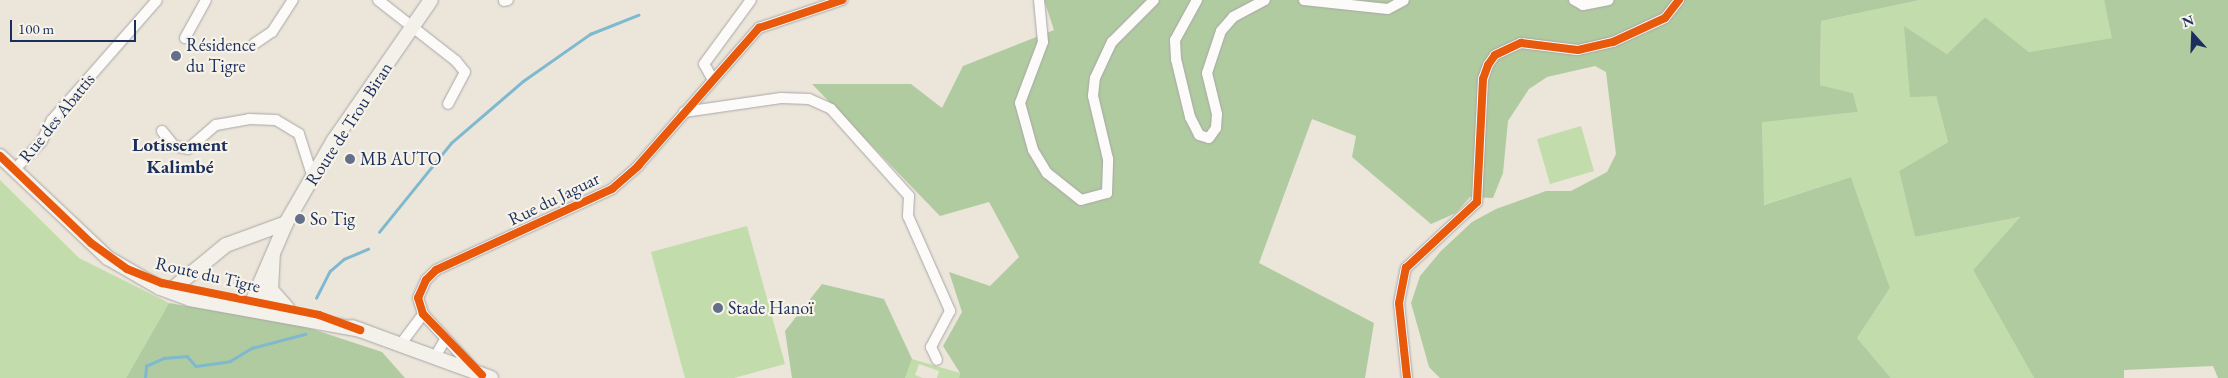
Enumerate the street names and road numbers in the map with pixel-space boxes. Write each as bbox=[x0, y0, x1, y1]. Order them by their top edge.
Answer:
street label: Route de Trou Biran bbox=[301, 58, 397, 190]
street label: Rue des Abattis bbox=[14, 69, 100, 167]
street label: Rue du Jaguar bbox=[505, 168, 603, 230]
street label: Route du Tigre bbox=[153, 252, 263, 298]

